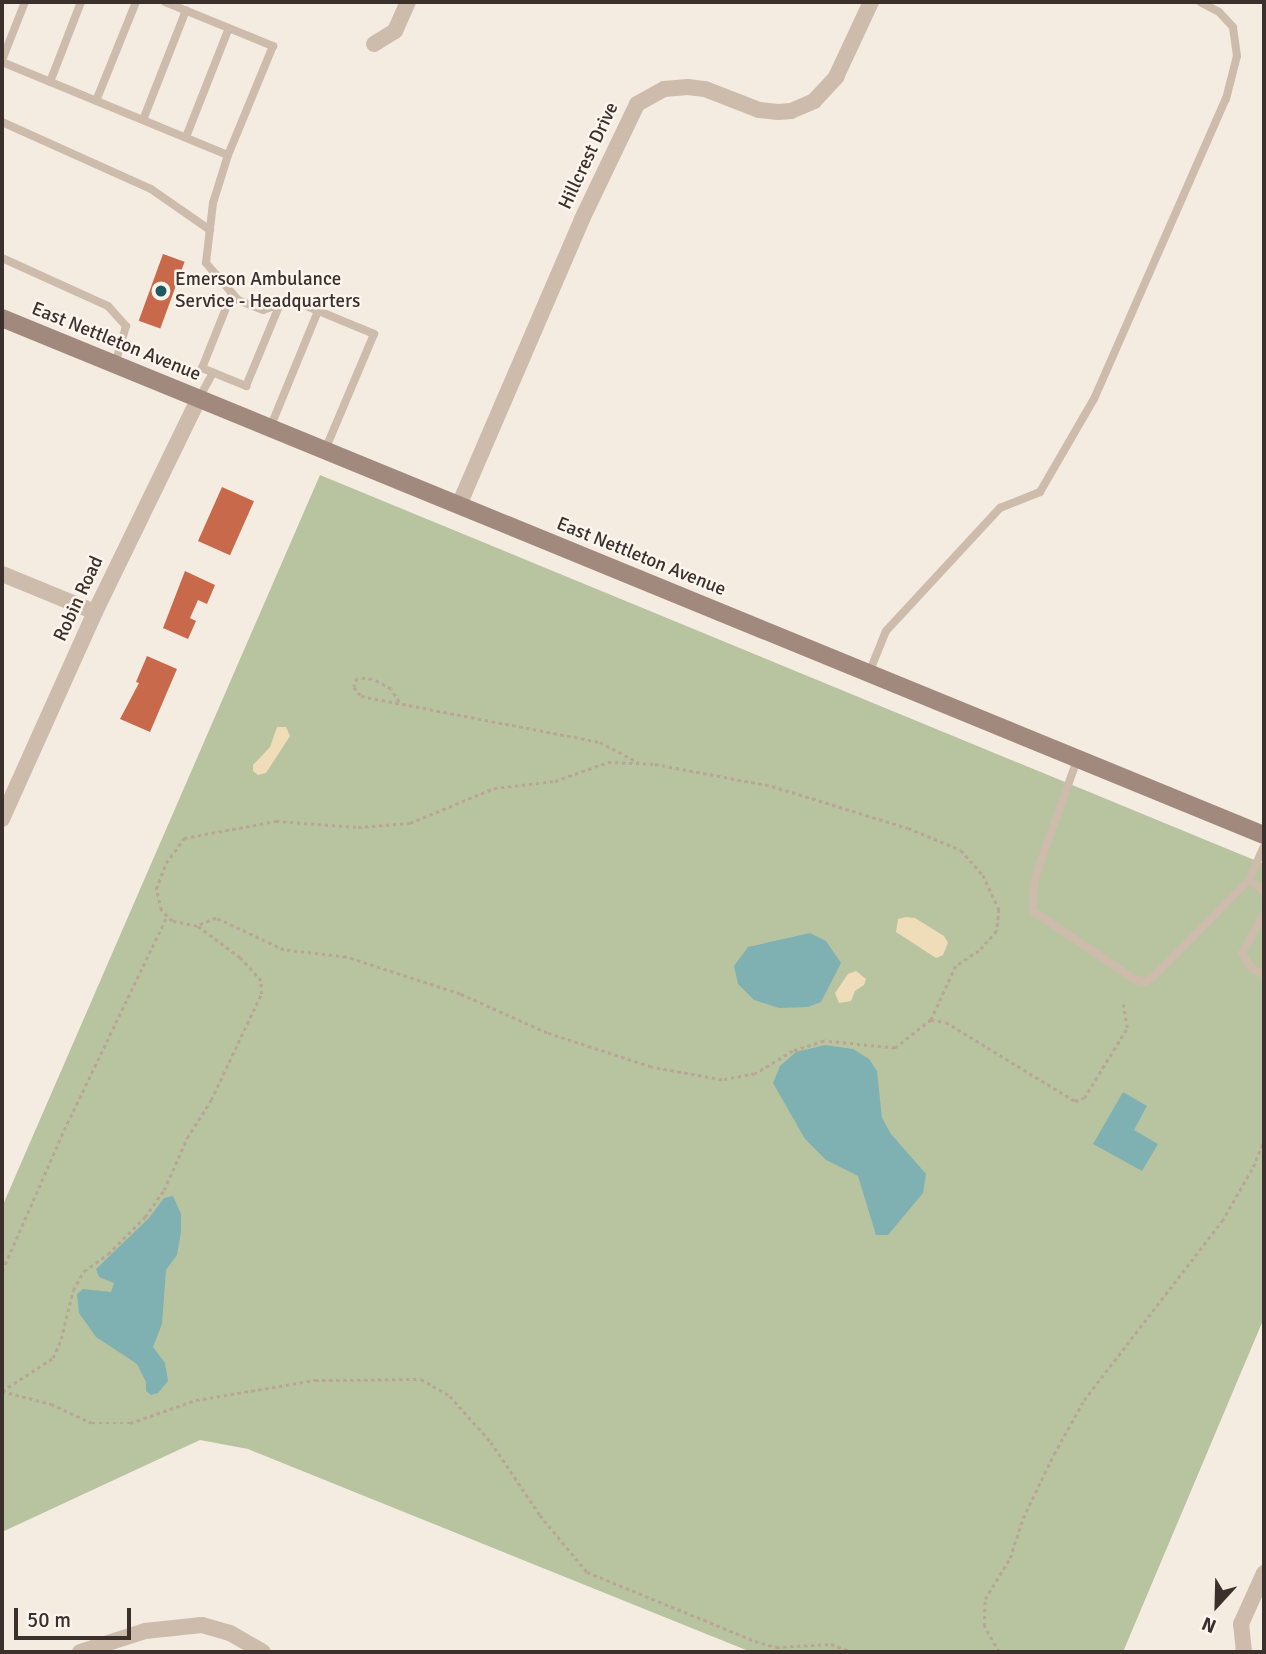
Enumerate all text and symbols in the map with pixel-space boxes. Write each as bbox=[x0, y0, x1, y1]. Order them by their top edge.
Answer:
street label: Hillcrest Drive bbox=[554, 99, 624, 213]
place label: Emerson Ambulance Service - Headquarters bbox=[175, 269, 360, 313]
marker: Emerson Ambulance Service - Headquarters bbox=[153, 283, 169, 299]
street label: East Nettleton Avenue bbox=[28, 298, 204, 386]
street label: East Nettleton Avenue bbox=[553, 513, 729, 601]
street label: Robin Road bbox=[49, 553, 109, 645]
north arrow bbox=[1182, 1570, 1252, 1640]
scale bar bbox=[18, 1594, 135, 1638]
text: 50 m bbox=[27, 1607, 71, 1633]
text: N bbox=[1199, 1611, 1220, 1638]

